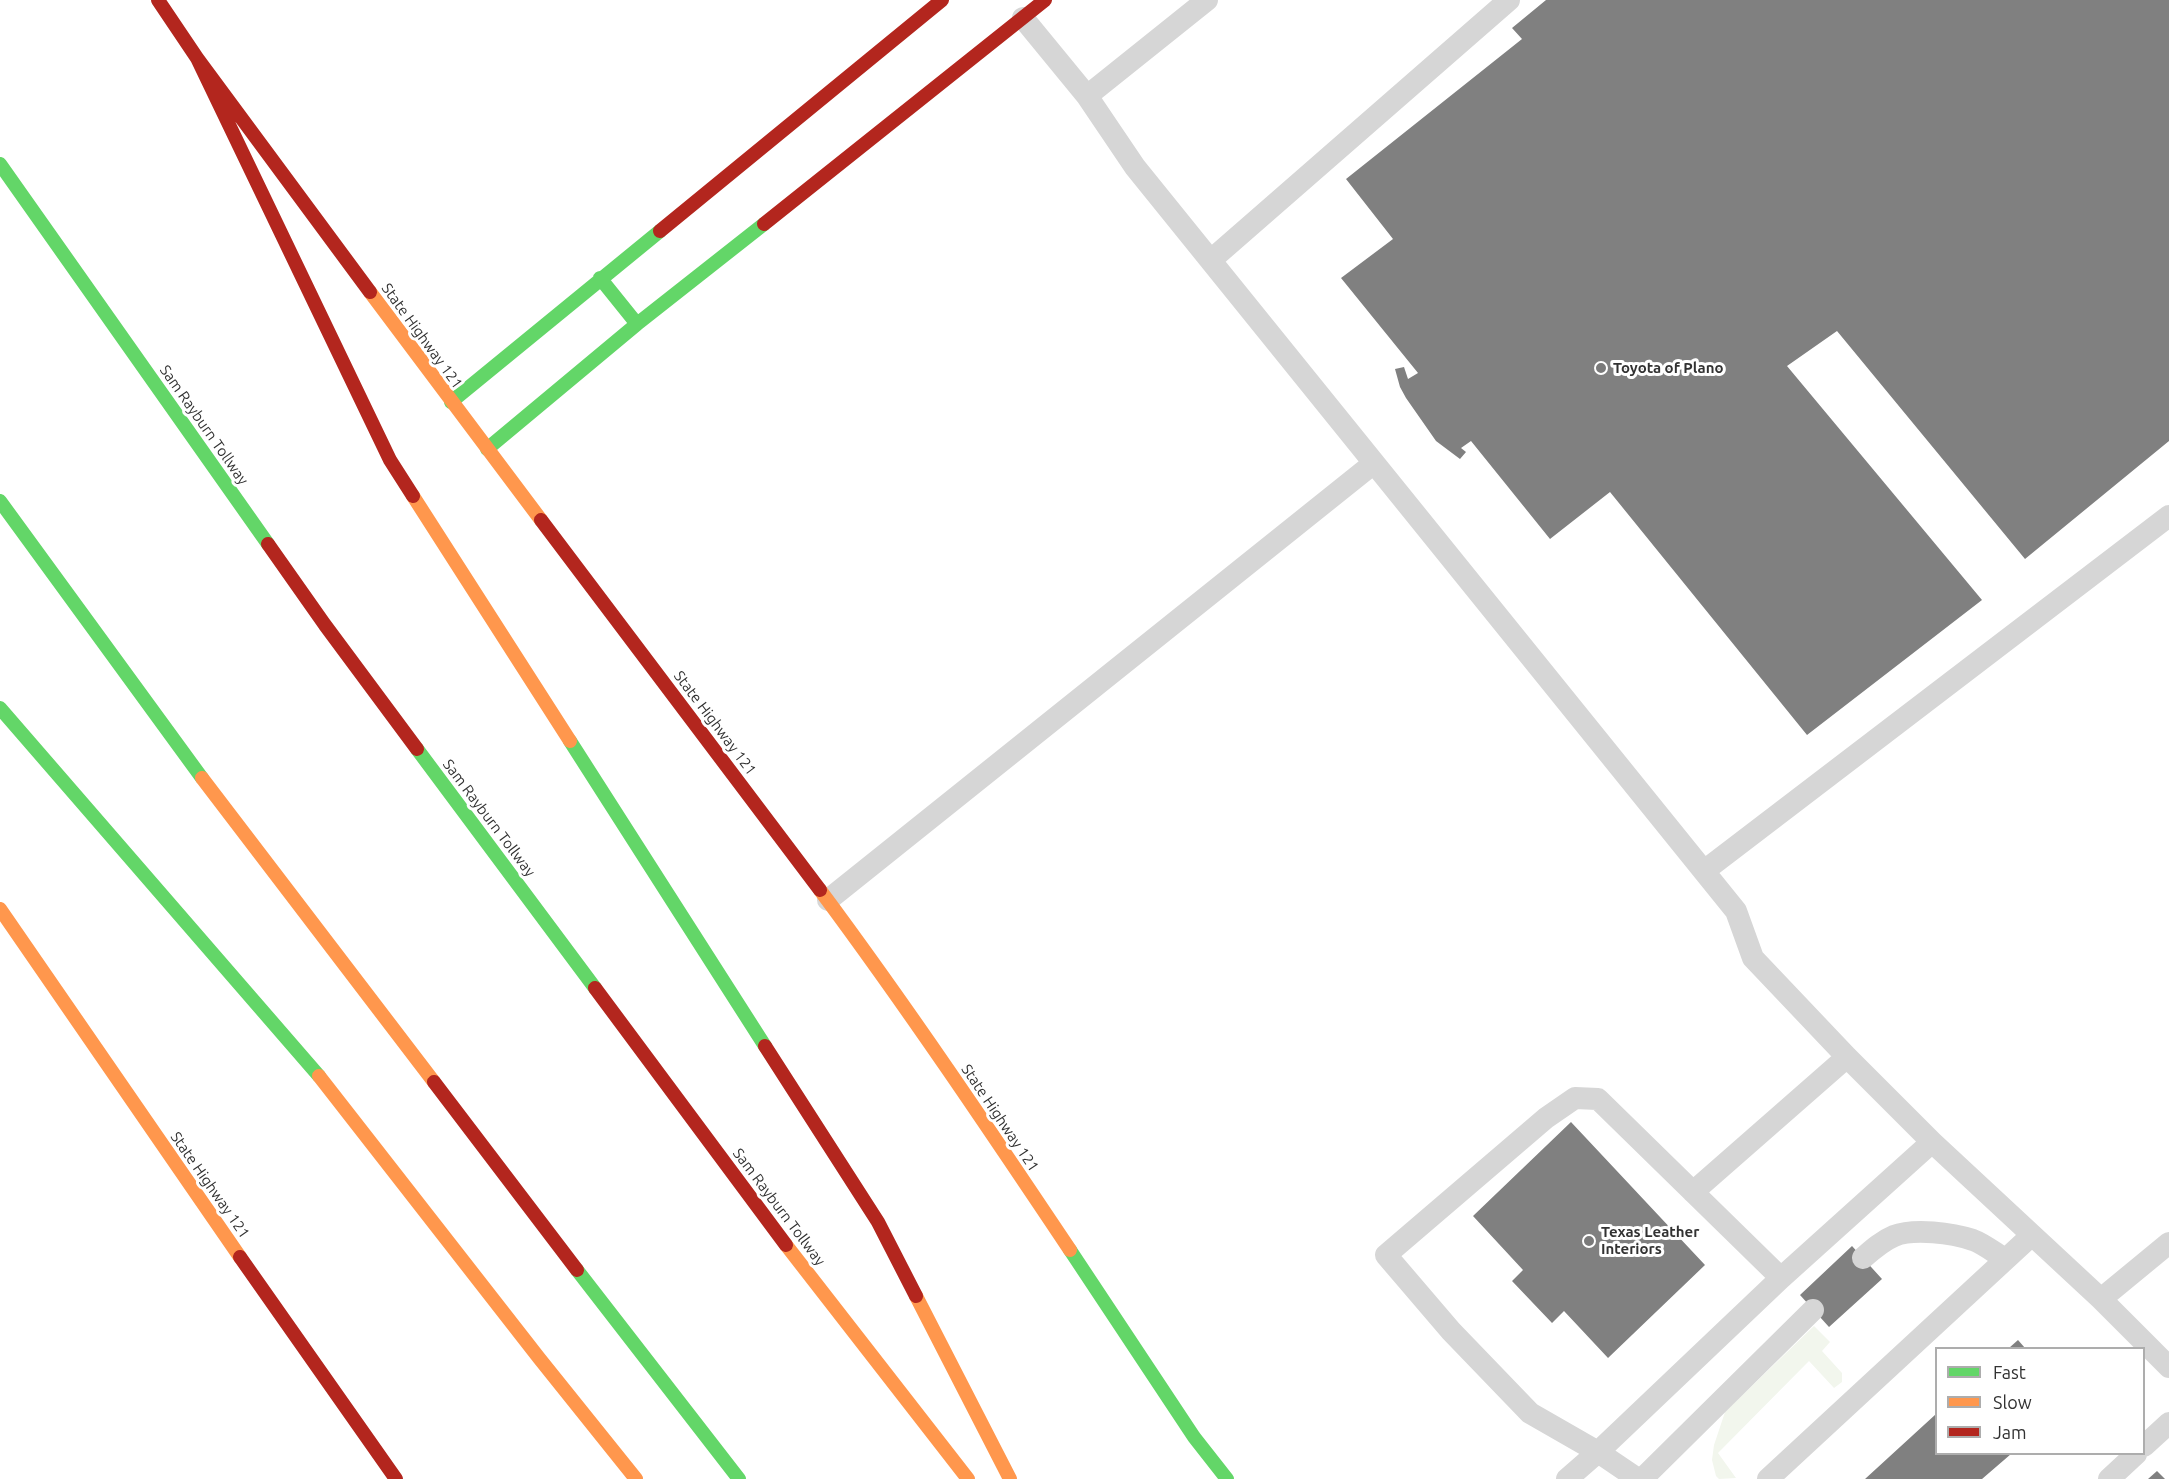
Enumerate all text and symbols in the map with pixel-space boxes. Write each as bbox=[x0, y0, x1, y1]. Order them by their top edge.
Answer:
street label: State Highway 121 bbox=[378, 280, 466, 392]
place label: Toyota of Plano bbox=[1613, 359, 1724, 377]
marker: Toyota of Plano bbox=[1594, 361, 1608, 375]
street label: Sam Rayburn Tollway bbox=[156, 362, 252, 488]
street label: State Highway 121 bbox=[670, 667, 760, 779]
street label: Sam Rayburn Tollway bbox=[439, 756, 539, 880]
street label: State Highway 121 bbox=[957, 1061, 1043, 1175]
street label: State Highway 121 bbox=[167, 1128, 253, 1242]
street label: Sam Rayburn Tollway bbox=[729, 1145, 829, 1269]
place label: Texas Leather Interiors bbox=[1601, 1223, 1699, 1258]
marker: Texas Leather Interiors bbox=[1582, 1234, 1596, 1248]
legend bbox=[1935, 1347, 2145, 1455]
text: Fast bbox=[1993, 1362, 2026, 1382]
text: Slow bbox=[1993, 1392, 2032, 1412]
text: Jam bbox=[1993, 1422, 2027, 1442]

